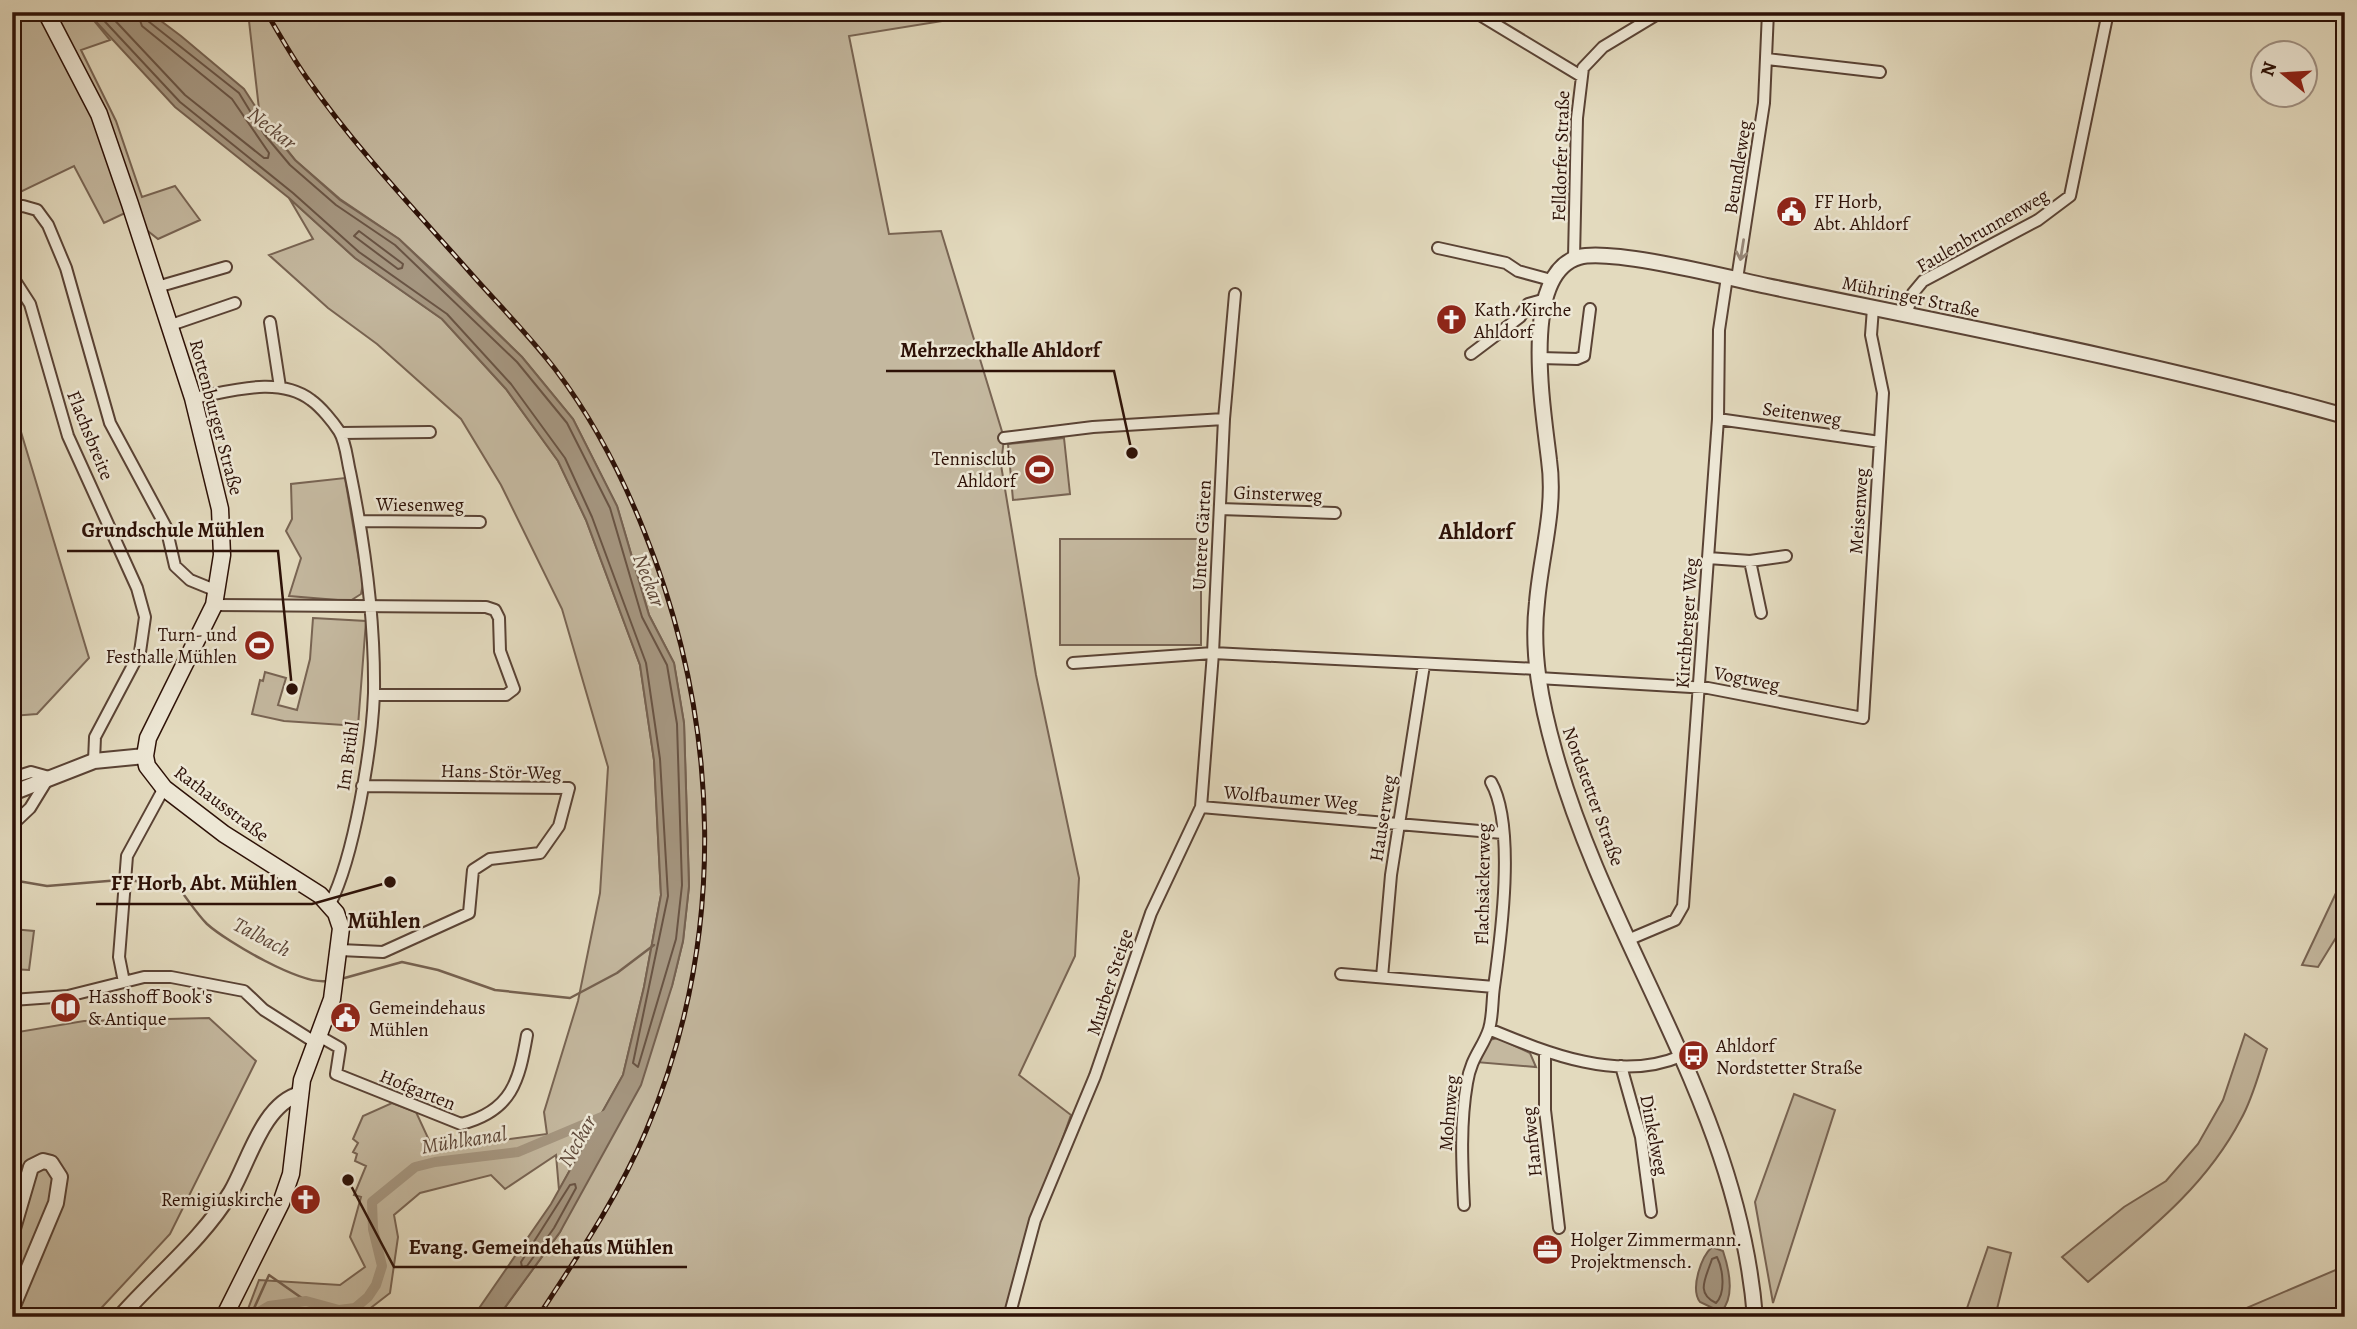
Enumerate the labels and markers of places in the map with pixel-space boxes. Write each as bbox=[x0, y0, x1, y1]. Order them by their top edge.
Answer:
place label: FF Horb, Abt. Ahldorf bbox=[1813, 189, 1911, 237]
public building icon: FF Horb, Abt. Ahldorf bbox=[1774, 195, 1808, 229]
place label: Kath. Kirche Ahldorf bbox=[1473, 297, 1571, 345]
church icon: Kath. Kirche Ahldorf bbox=[1434, 303, 1468, 337]
callout: Mehrzeckhalle Ahldorf bbox=[886, 329, 1114, 371]
place label: Tennisclub Ahldorf bbox=[932, 446, 1019, 494]
sports icon: Tennisclub Ahldorf bbox=[1022, 452, 1056, 486]
callout: Grundschule Mühlen bbox=[67, 509, 278, 551]
place label: Turn- und Festhalle Mühlen bbox=[105, 622, 238, 670]
sports icon: Turn- und Festhalle Mühlen bbox=[243, 628, 277, 662]
callout: FF Horb, Abt. Mühlen bbox=[96, 862, 312, 904]
place label: Hasshoff Book's & Antique bbox=[88, 984, 213, 1032]
library icon: Hasshoff Book's & Antique bbox=[48, 990, 82, 1024]
place label: Gemeindehaus Mühlen bbox=[369, 995, 486, 1043]
public building icon: Gemeindehaus Mühlen bbox=[329, 1001, 363, 1035]
place label: Ahldorf Nordstetter Straße bbox=[1715, 1033, 1863, 1081]
bus stop icon: Ahldorf Nordstetter Straße bbox=[1676, 1039, 1710, 1073]
church icon: Remigiuskirche bbox=[289, 1182, 323, 1216]
place label: Remigiuskirche bbox=[161, 1187, 283, 1213]
callout: Evang. Gemeindehaus Mühlen bbox=[394, 1225, 687, 1267]
place label: Holger Zimmermann. Projektmensch. bbox=[1570, 1227, 1742, 1275]
office icon: Holger Zimmermann. Projektmensch. bbox=[1530, 1233, 1564, 1267]

